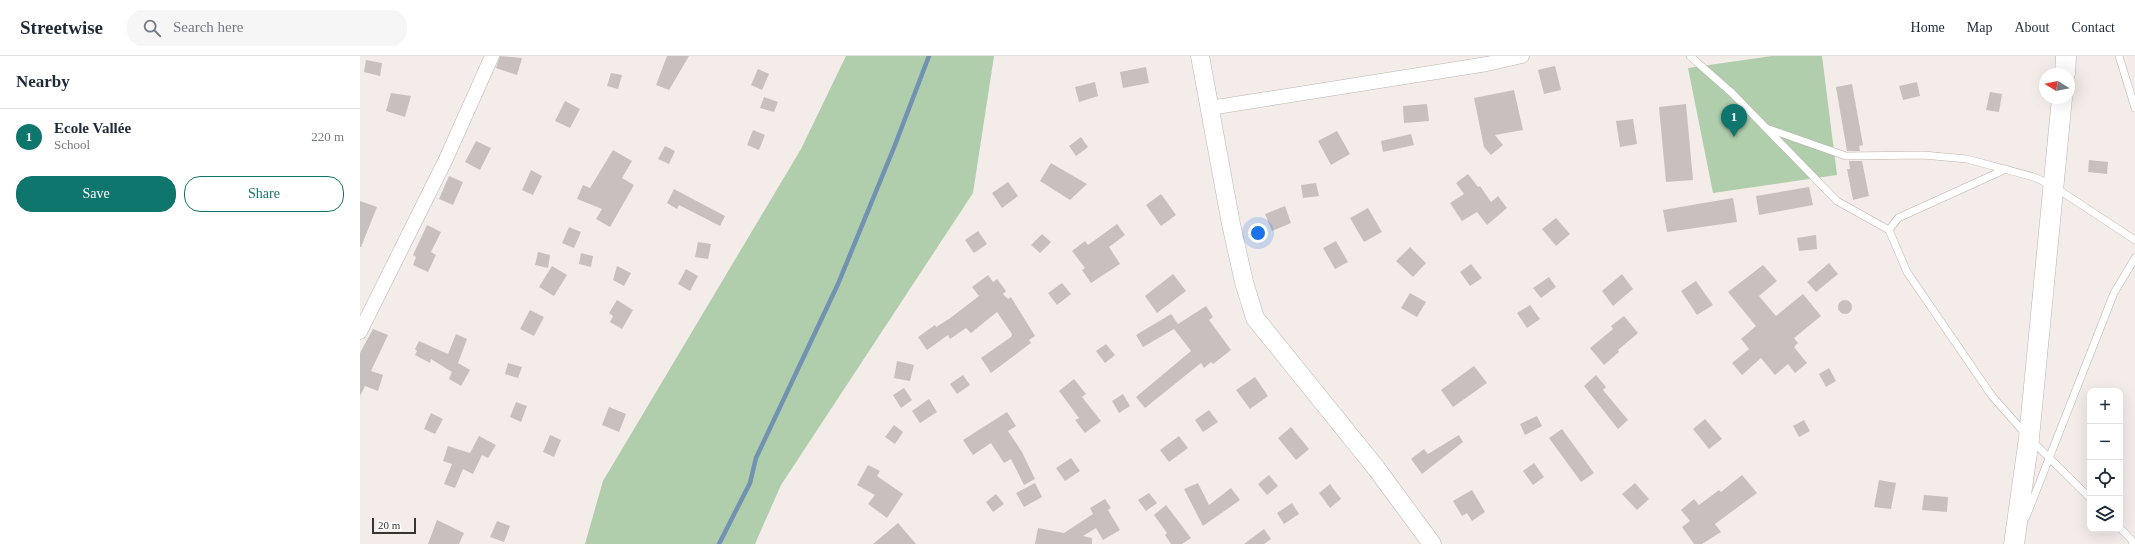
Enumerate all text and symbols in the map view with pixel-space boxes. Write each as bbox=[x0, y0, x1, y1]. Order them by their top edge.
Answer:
search box bbox=[127, 10, 407, 46]
text: Streetwise bbox=[20, 17, 103, 38]
icon: search bbox=[141, 17, 163, 39]
text: Search here bbox=[173, 19, 243, 35]
text: Home bbox=[1911, 20, 1945, 35]
text: Map bbox=[1967, 20, 1992, 35]
text: About bbox=[2014, 20, 2049, 35]
text: Contact bbox=[2071, 20, 2115, 35]
north arrow bbox=[2039, 68, 2075, 104]
text: Nearby bbox=[16, 72, 70, 91]
pin: 1 bbox=[1721, 104, 1747, 137]
text: Ecole Vallée bbox=[54, 120, 131, 136]
text: 1 bbox=[26, 129, 32, 144]
text: 220 m bbox=[311, 129, 344, 144]
text: School bbox=[54, 137, 90, 152]
button: Save bbox=[16, 176, 176, 212]
button: Share bbox=[184, 176, 344, 212]
your location bbox=[1248, 223, 1268, 243]
map controls bbox=[2087, 388, 2123, 532]
button: + bbox=[2087, 388, 2123, 424]
button: − bbox=[2087, 424, 2123, 460]
button: locate bbox=[2087, 460, 2123, 496]
button: layers bbox=[2087, 496, 2123, 532]
scale bar bbox=[372, 516, 416, 535]
text: 20 m bbox=[378, 519, 400, 531]

